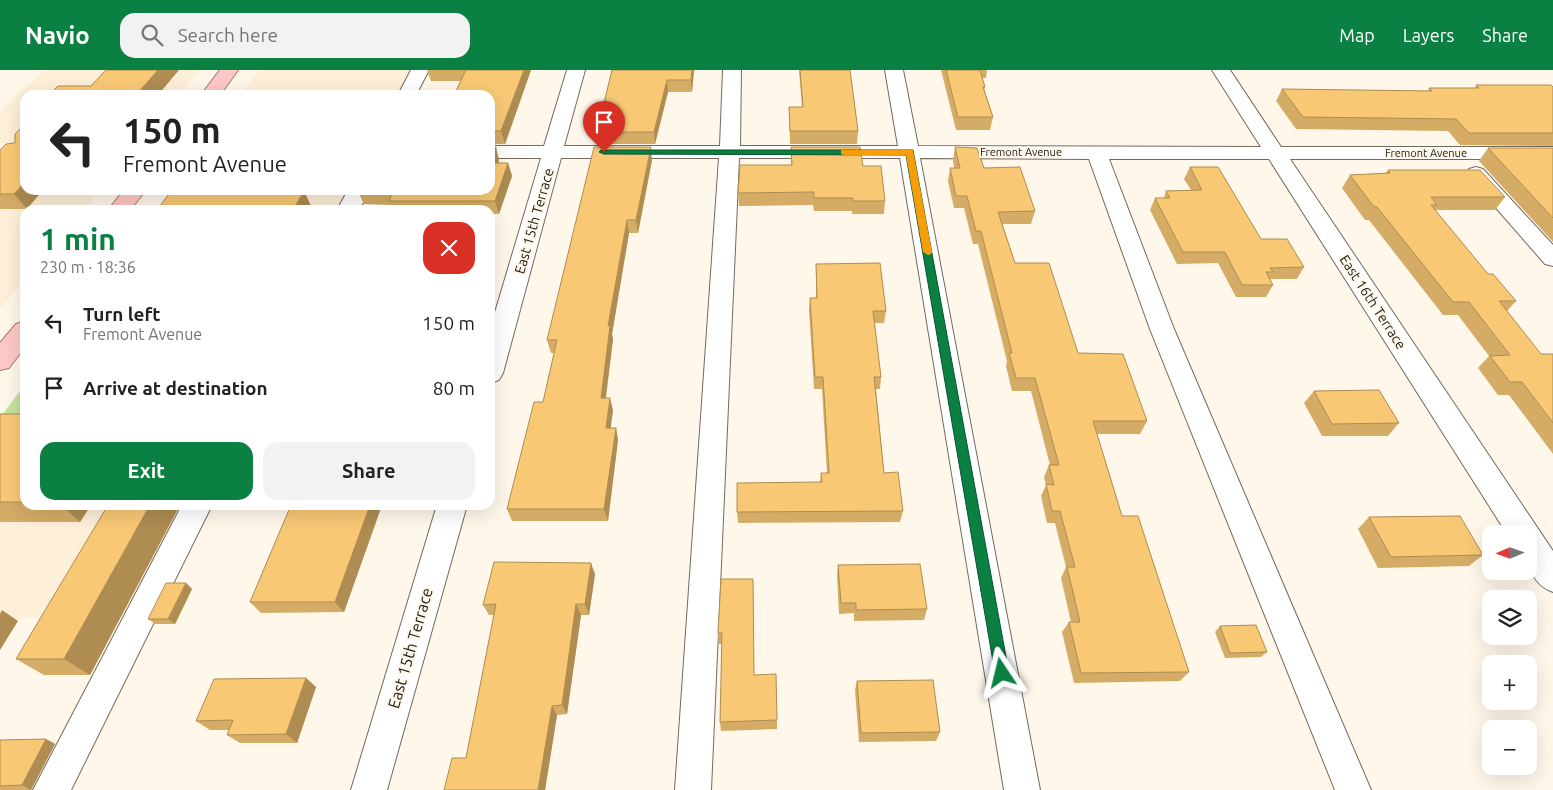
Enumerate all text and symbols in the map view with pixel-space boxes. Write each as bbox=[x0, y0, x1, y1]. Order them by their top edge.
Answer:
search box bbox=[120, 13, 470, 58]
icon: search bbox=[138, 21, 166, 49]
text: Navio bbox=[25, 22, 90, 49]
text: Search here bbox=[178, 24, 278, 46]
text: Map bbox=[1339, 25, 1375, 45]
text: Layers bbox=[1403, 25, 1454, 45]
text: Share bbox=[1482, 25, 1528, 45]
pin bbox=[583, 101, 625, 152]
icon: arrive bbox=[590, 108, 618, 136]
icon: left bbox=[40, 110, 105, 175]
text: 150 m bbox=[123, 110, 221, 150]
street label: Fremont Avenue bbox=[980, 146, 1062, 158]
street label: Fremont Avenue bbox=[1385, 147, 1467, 159]
text: Fremont Avenue bbox=[123, 151, 287, 176]
street label: East 15th Terrace bbox=[511, 166, 557, 276]
text: 1 min bbox=[40, 222, 116, 256]
button: close bbox=[423, 222, 475, 274]
street label: East 16th Terrace bbox=[1337, 252, 1409, 352]
text: 230 m · 18:36 bbox=[40, 258, 136, 276]
text: Turn left bbox=[83, 303, 161, 325]
icon: left bbox=[40, 309, 68, 337]
text: 150 m bbox=[422, 312, 475, 334]
text: Fremont Avenue bbox=[83, 325, 202, 343]
icon: arrive bbox=[40, 374, 68, 402]
text: Arrive at destination bbox=[83, 377, 268, 399]
text: 80 m bbox=[433, 377, 475, 399]
button: Exit bbox=[40, 442, 253, 500]
button: Share bbox=[263, 442, 475, 500]
north arrow bbox=[1482, 525, 1538, 580]
map controls bbox=[1482, 525, 1537, 775]
street label: East 15th Terrace bbox=[384, 586, 436, 710]
button: layers bbox=[1482, 590, 1537, 645]
position arrow bbox=[975, 646, 1027, 698]
button: + bbox=[1482, 655, 1537, 710]
button: − bbox=[1482, 720, 1537, 775]

